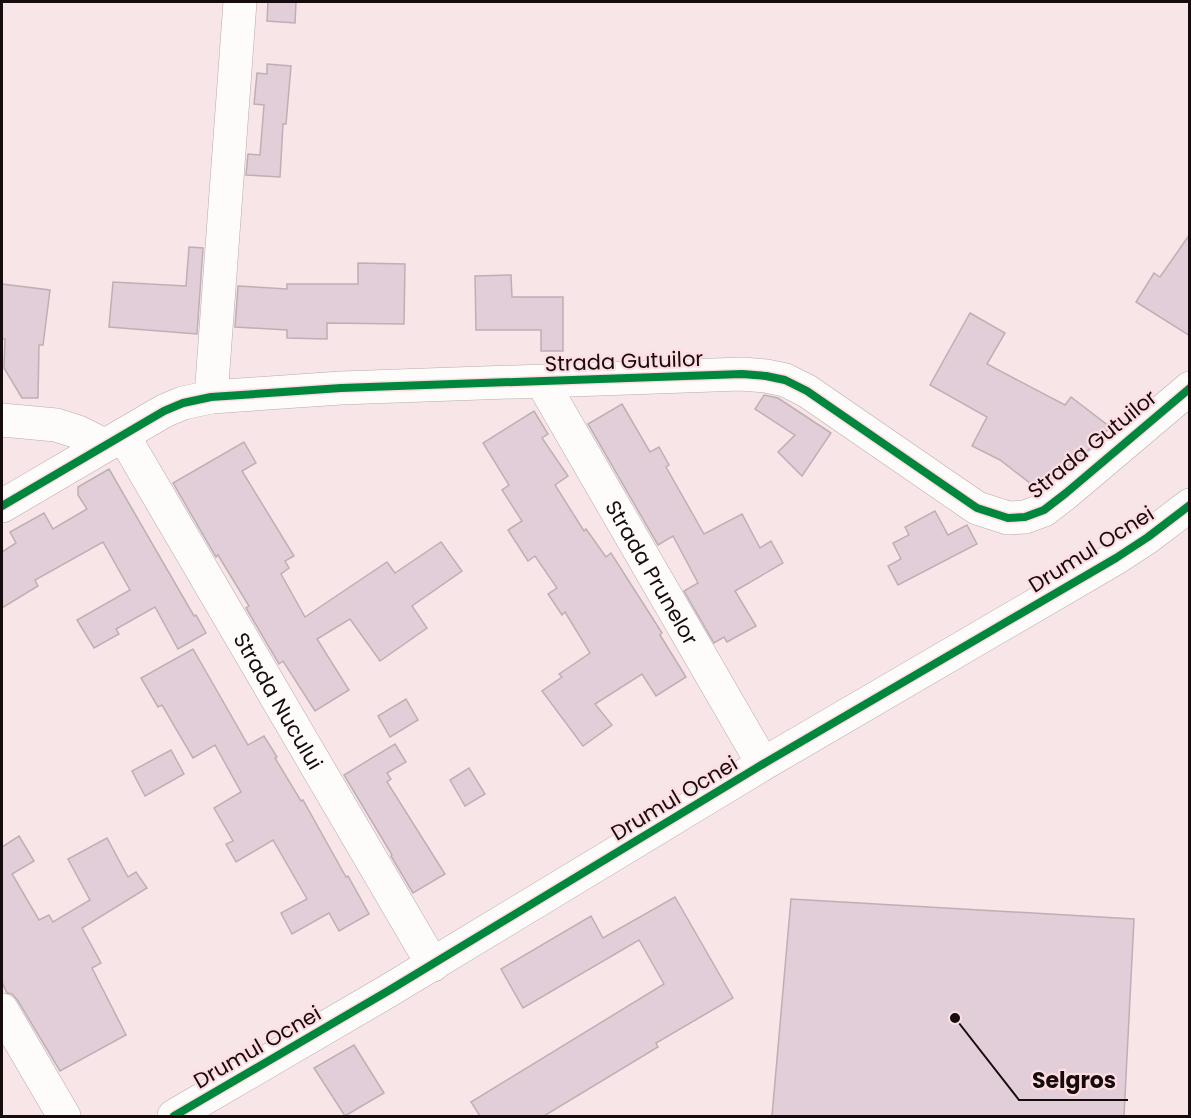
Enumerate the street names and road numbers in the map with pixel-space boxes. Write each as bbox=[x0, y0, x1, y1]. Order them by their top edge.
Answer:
street label: Strada Gutuilor bbox=[544, 344, 704, 378]
street label: Strada Gutuilor bbox=[1021, 383, 1163, 505]
street label: Strada Prunelor bbox=[599, 495, 705, 650]
street label: Drumul Ocnei bbox=[1023, 499, 1159, 599]
street label: Strada Nucului bbox=[227, 627, 330, 775]
street label: Drumul Ocnei bbox=[605, 749, 743, 847]
street label: Drumul Ocnei bbox=[188, 999, 326, 1095]

